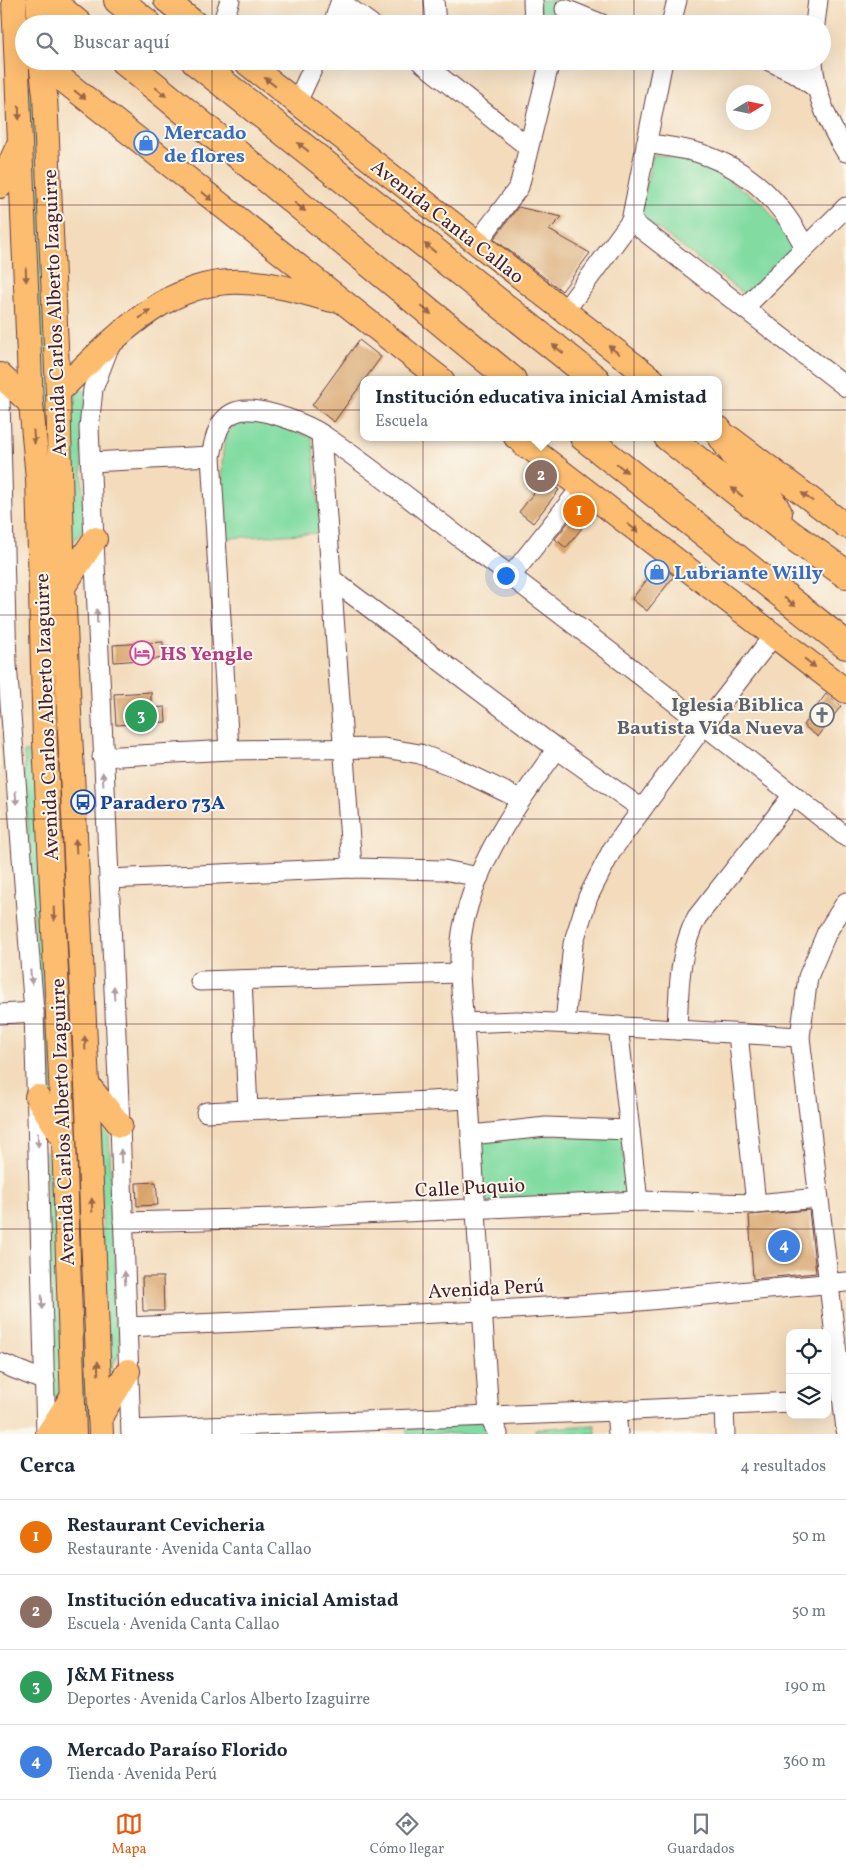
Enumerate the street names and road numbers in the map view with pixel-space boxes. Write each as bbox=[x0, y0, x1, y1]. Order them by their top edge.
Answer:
street label: Avenida Canta Callao bbox=[364, 154, 529, 291]
street label: Avenida Carlos Alberto Izaguirre bbox=[37, 169, 75, 457]
street label: Avenida Carlos Alberto Izaguirre bbox=[29, 573, 67, 861]
street label: Avenida Carlos Alberto Izaguirre bbox=[45, 978, 83, 1266]
street label: Calle Puquio bbox=[414, 1172, 526, 1206]
street label: Avenida Perú bbox=[427, 1273, 545, 1307]

